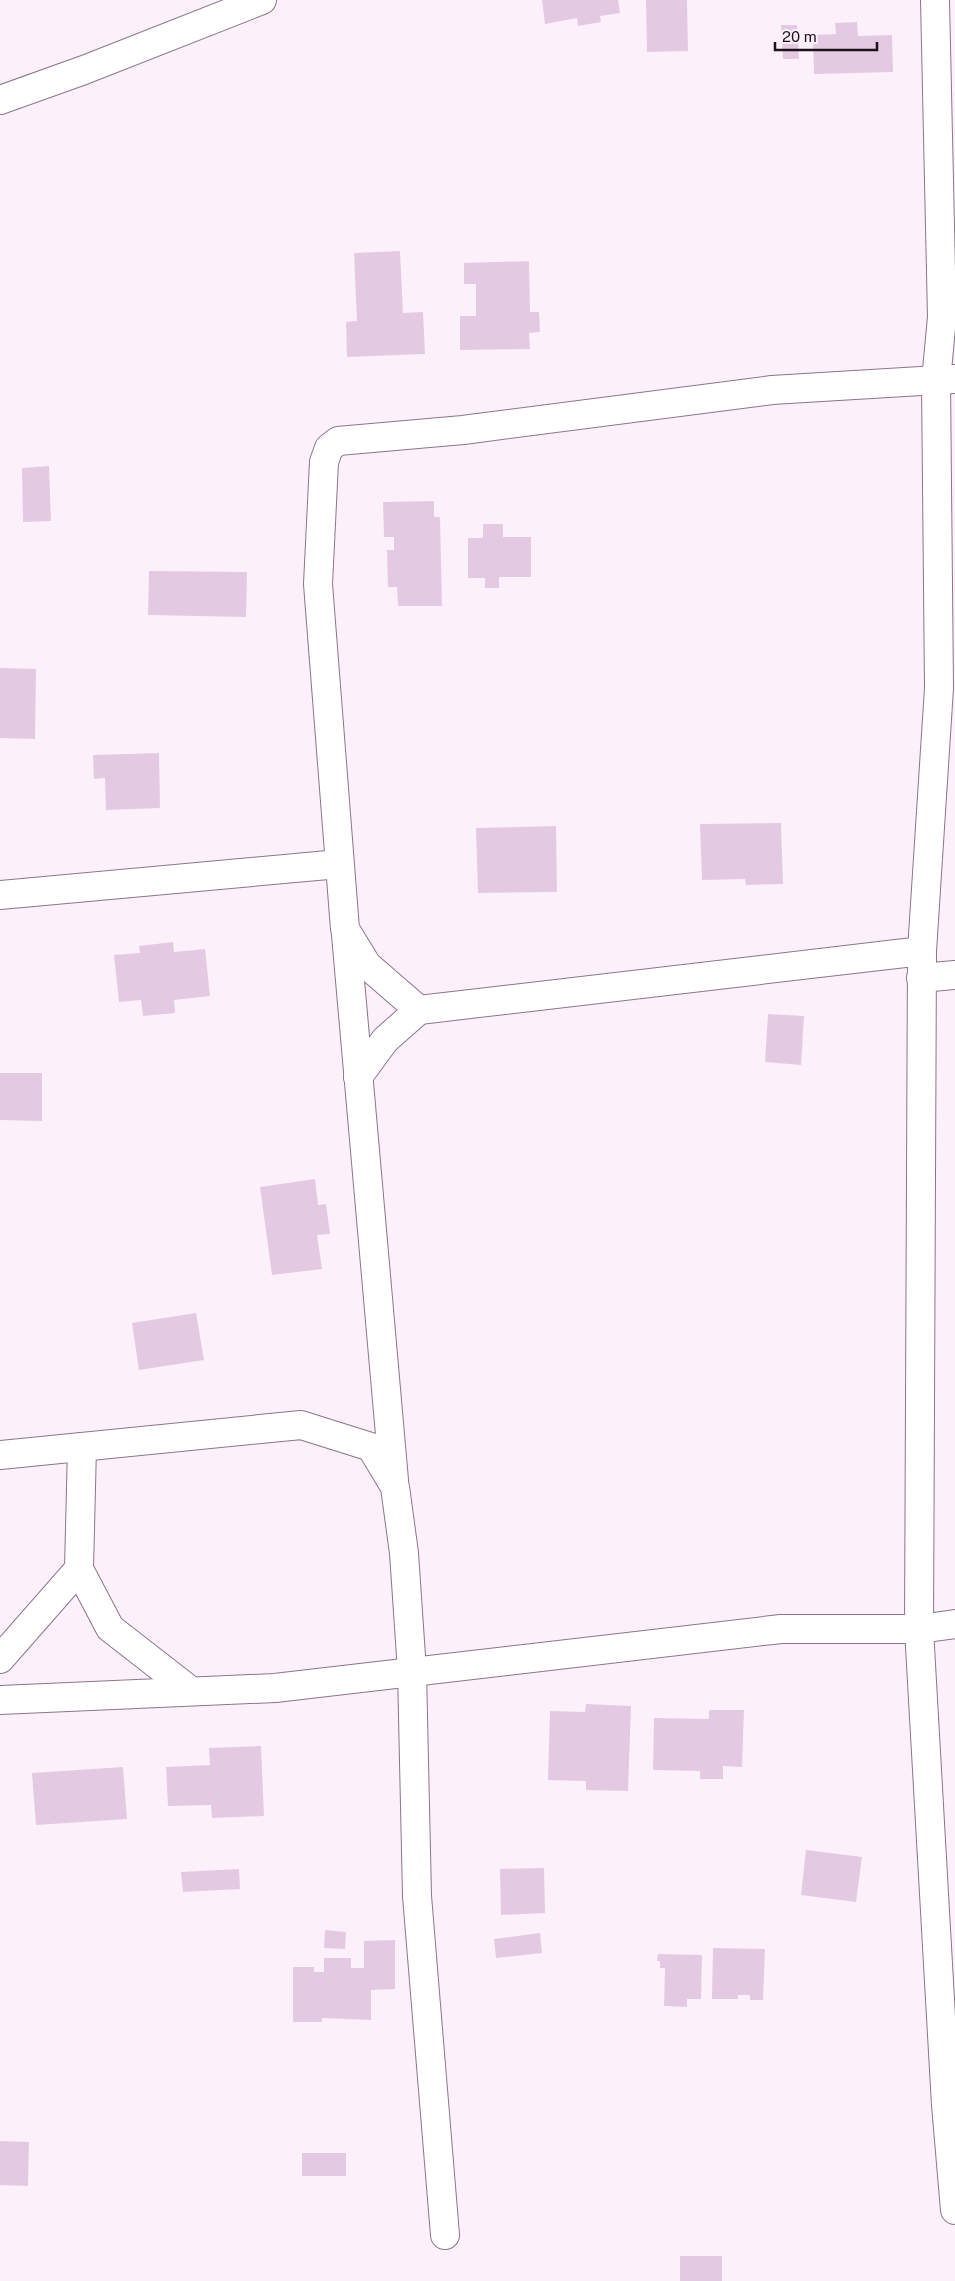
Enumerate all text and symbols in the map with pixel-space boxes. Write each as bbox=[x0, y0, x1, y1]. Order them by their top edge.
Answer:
scale bar bbox=[775, 20, 878, 52]
text: 20 m bbox=[782, 28, 817, 45]

